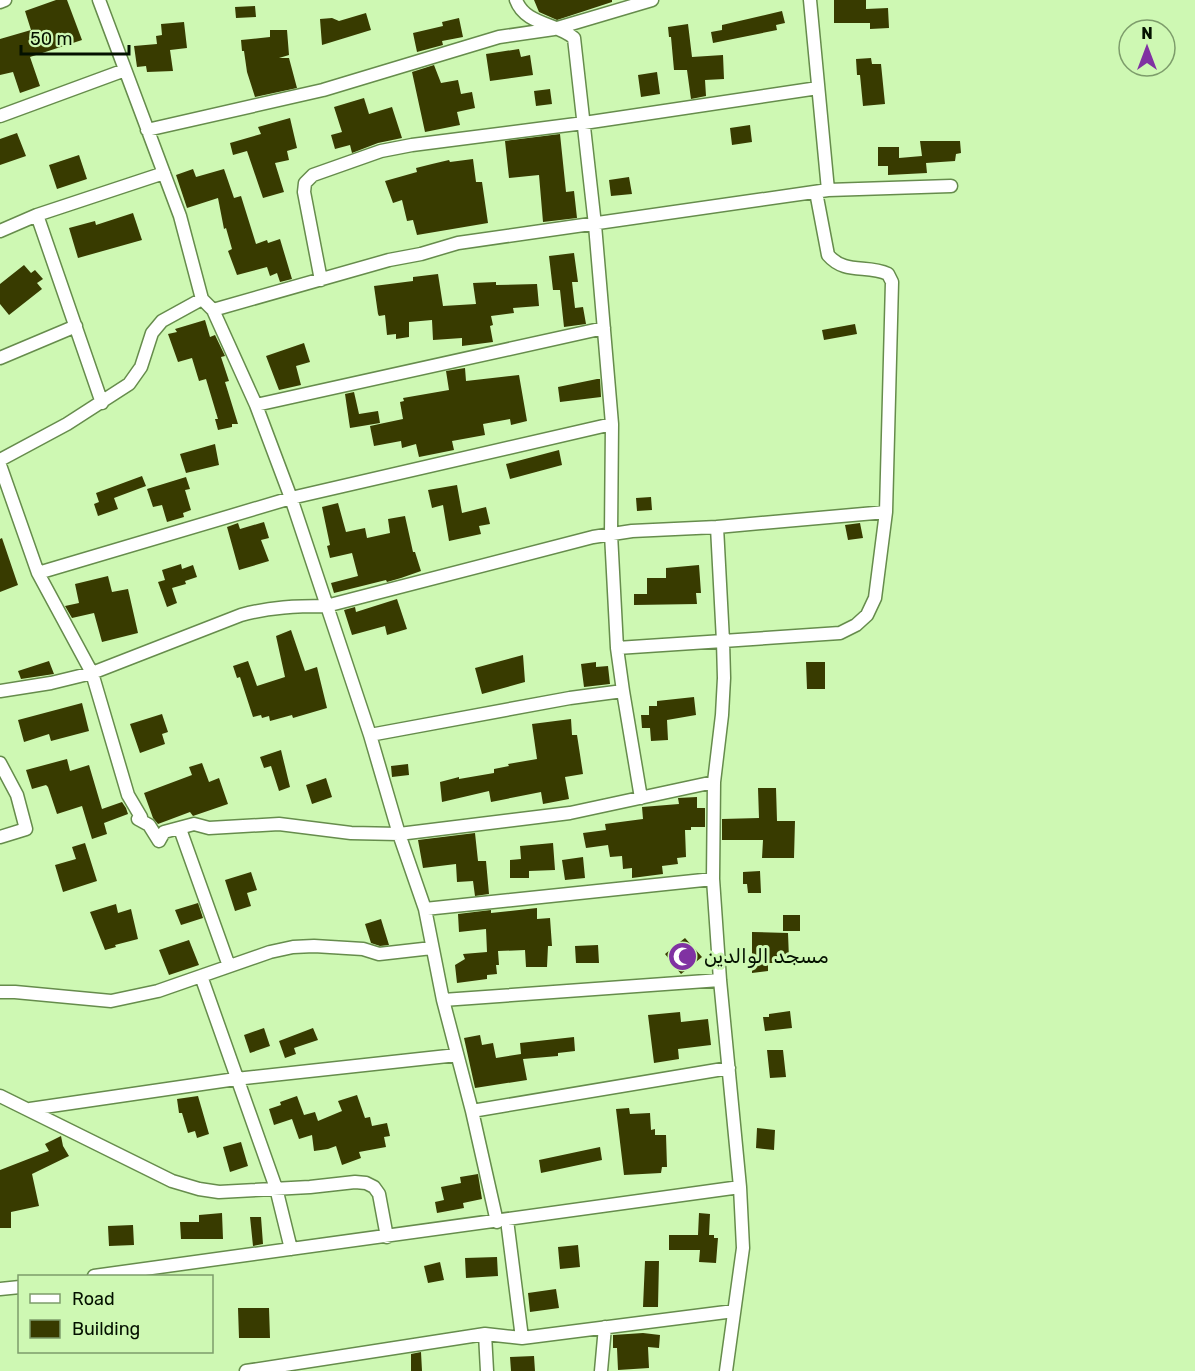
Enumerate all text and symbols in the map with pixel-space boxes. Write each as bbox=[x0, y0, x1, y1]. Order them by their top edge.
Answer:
scale bar bbox=[21, 18, 129, 56]
north arrow bbox=[1117, 18, 1177, 78]
text: N bbox=[1141, 24, 1153, 43]
text: 50 m bbox=[30, 28, 73, 50]
mosque icon: مسجد الوالدين bbox=[667, 940, 699, 972]
place label: مسجد الوالدين bbox=[704, 944, 829, 968]
legend bbox=[18, 1275, 213, 1353]
text: Road bbox=[72, 1288, 115, 1310]
text: Building bbox=[72, 1318, 140, 1340]

